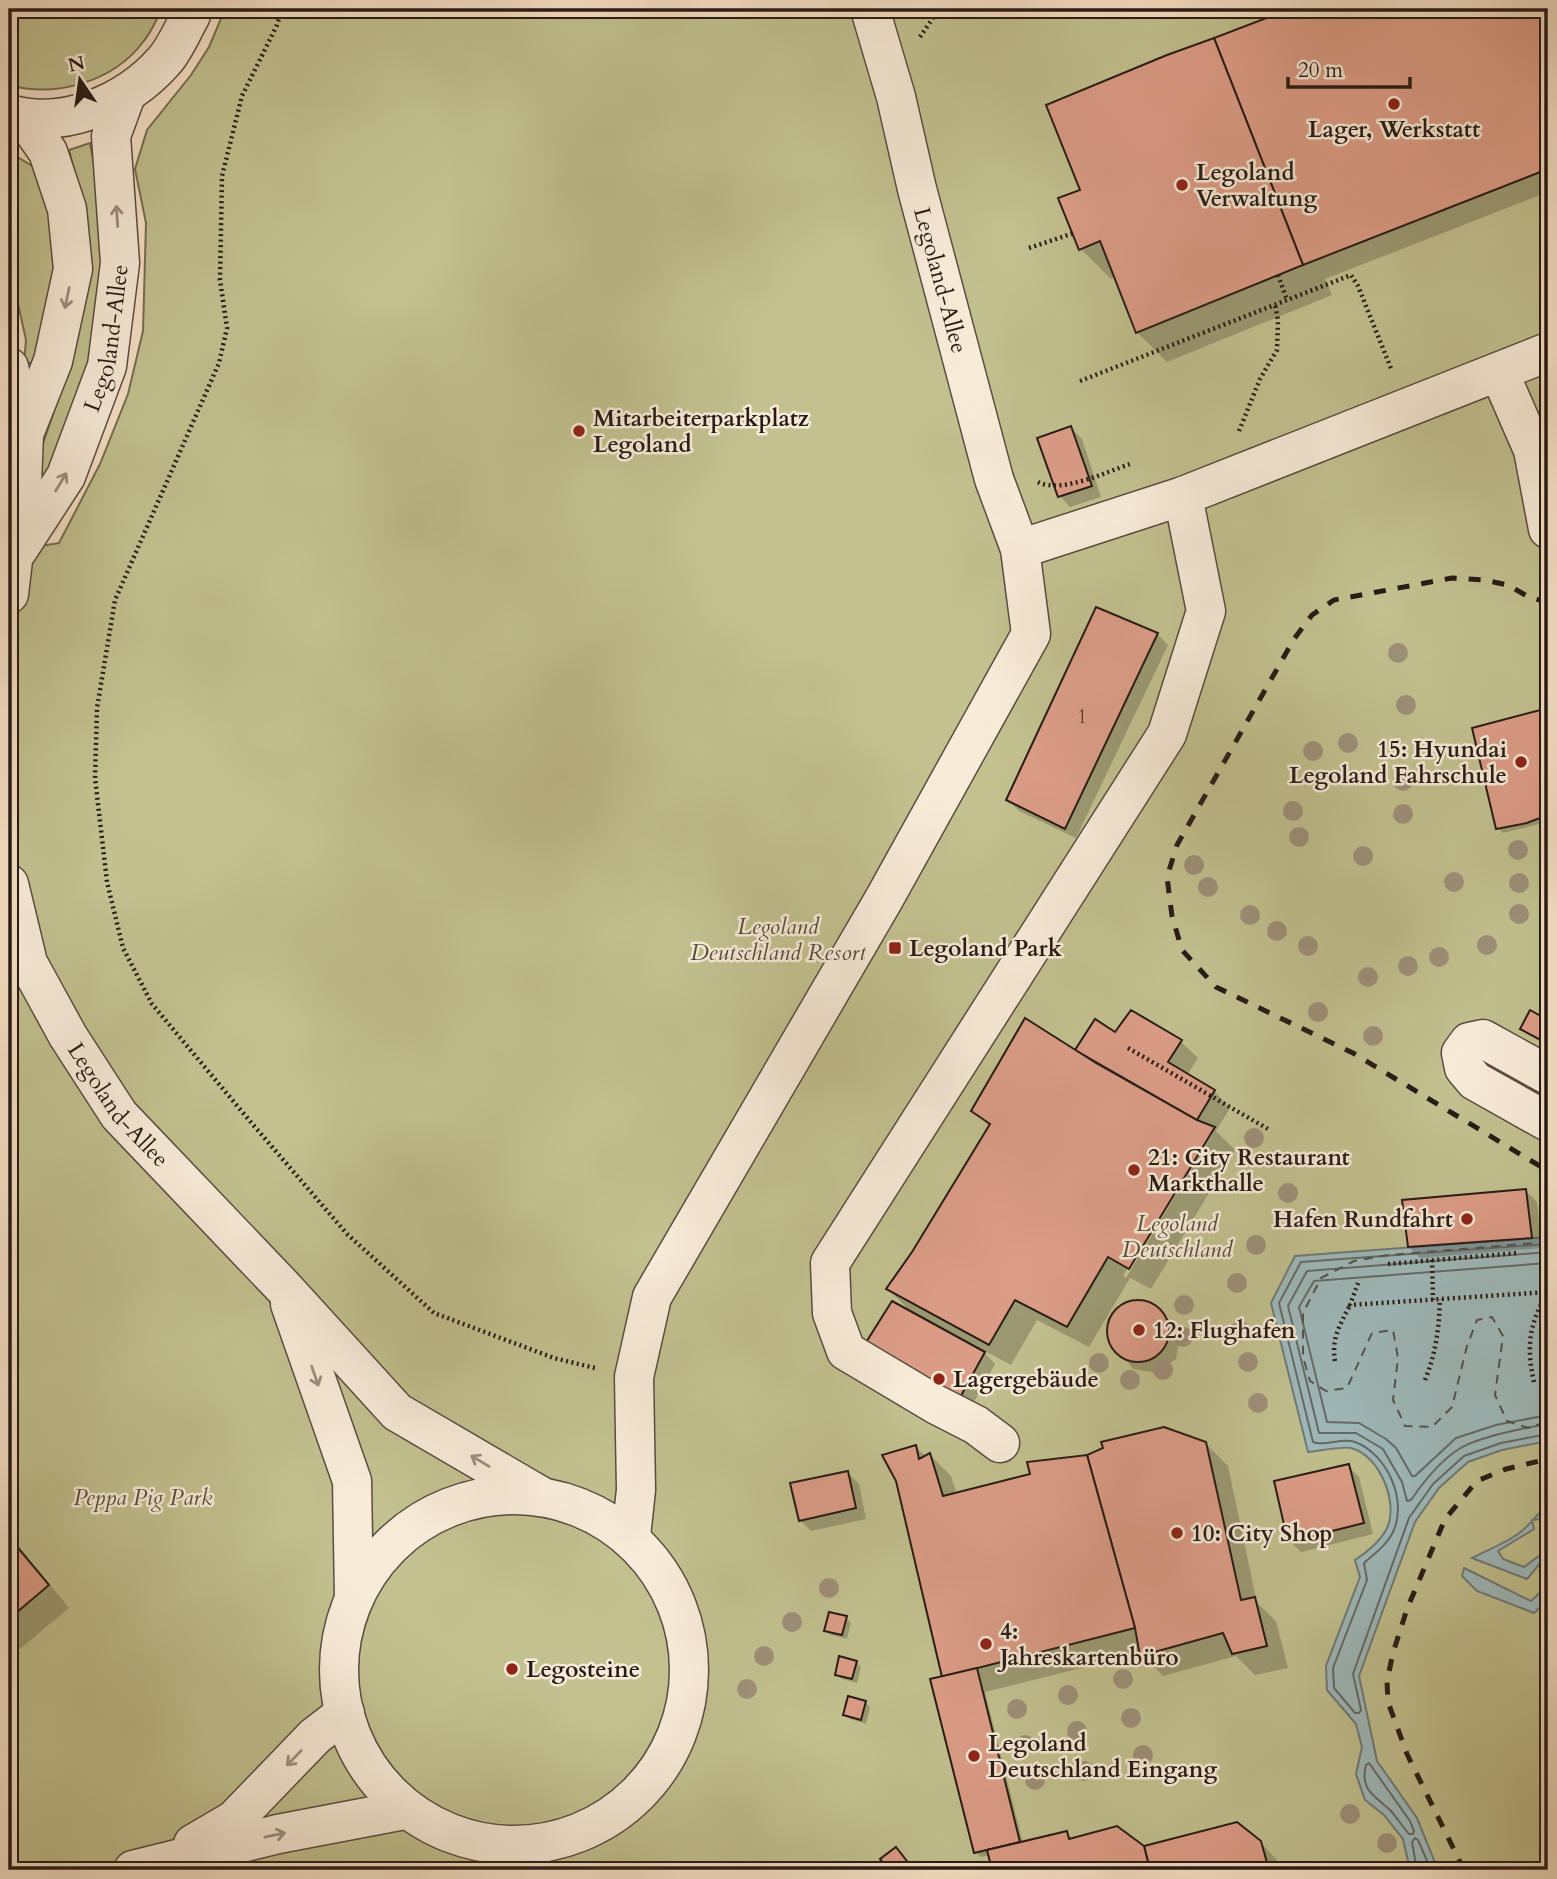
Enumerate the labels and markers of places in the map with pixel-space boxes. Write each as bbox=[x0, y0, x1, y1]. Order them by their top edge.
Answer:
marker: Lager, Werkstatt bbox=[1386, 96, 1402, 112]
place label: Lager, Werkstatt bbox=[1308, 114, 1480, 145]
place label: Legoland Verwaltung bbox=[1196, 157, 1318, 214]
marker: Legoland Verwaltung bbox=[1174, 177, 1190, 193]
place label: Mitarbeiterparkplatz Legoland bbox=[593, 403, 809, 460]
marker: Mitarbeiterparkplatz Legoland bbox=[571, 423, 587, 439]
place label: 15: Hyundai Legoland Fahrschule bbox=[1289, 734, 1507, 791]
marker: 15: Hyundai Legoland Fahrschule bbox=[1513, 754, 1529, 770]
place label: Legoland Park bbox=[909, 933, 1063, 964]
marker: Legoland Park bbox=[887, 940, 903, 956]
place label: 21: City Restaurant Markthalle bbox=[1148, 1142, 1350, 1199]
marker: 21: City Restaurant Markthalle bbox=[1126, 1162, 1142, 1178]
place label: Hafen Rundfahrt bbox=[1273, 1204, 1453, 1235]
marker: Hafen Rundfahrt bbox=[1459, 1211, 1475, 1227]
place label: 12: Flughafen bbox=[1153, 1315, 1296, 1346]
marker: 12: Flughafen bbox=[1131, 1322, 1147, 1338]
place label: Lagergebäude bbox=[953, 1364, 1099, 1395]
marker: Lagergebäude bbox=[931, 1371, 947, 1387]
place label: 10: City Shop bbox=[1191, 1518, 1332, 1549]
marker: 10: City Shop bbox=[1169, 1525, 1185, 1541]
place label: 4: Jahreskartenbüro bbox=[997, 1616, 1179, 1673]
marker: 4: Jahreskartenbüro bbox=[978, 1636, 994, 1652]
place label: Legosteine bbox=[526, 1654, 640, 1685]
marker: Legosteine bbox=[504, 1661, 520, 1677]
place label: Legoland Deutschland Eingang bbox=[988, 1728, 1218, 1785]
marker: Legoland Deutschland Eingang bbox=[966, 1748, 982, 1764]

